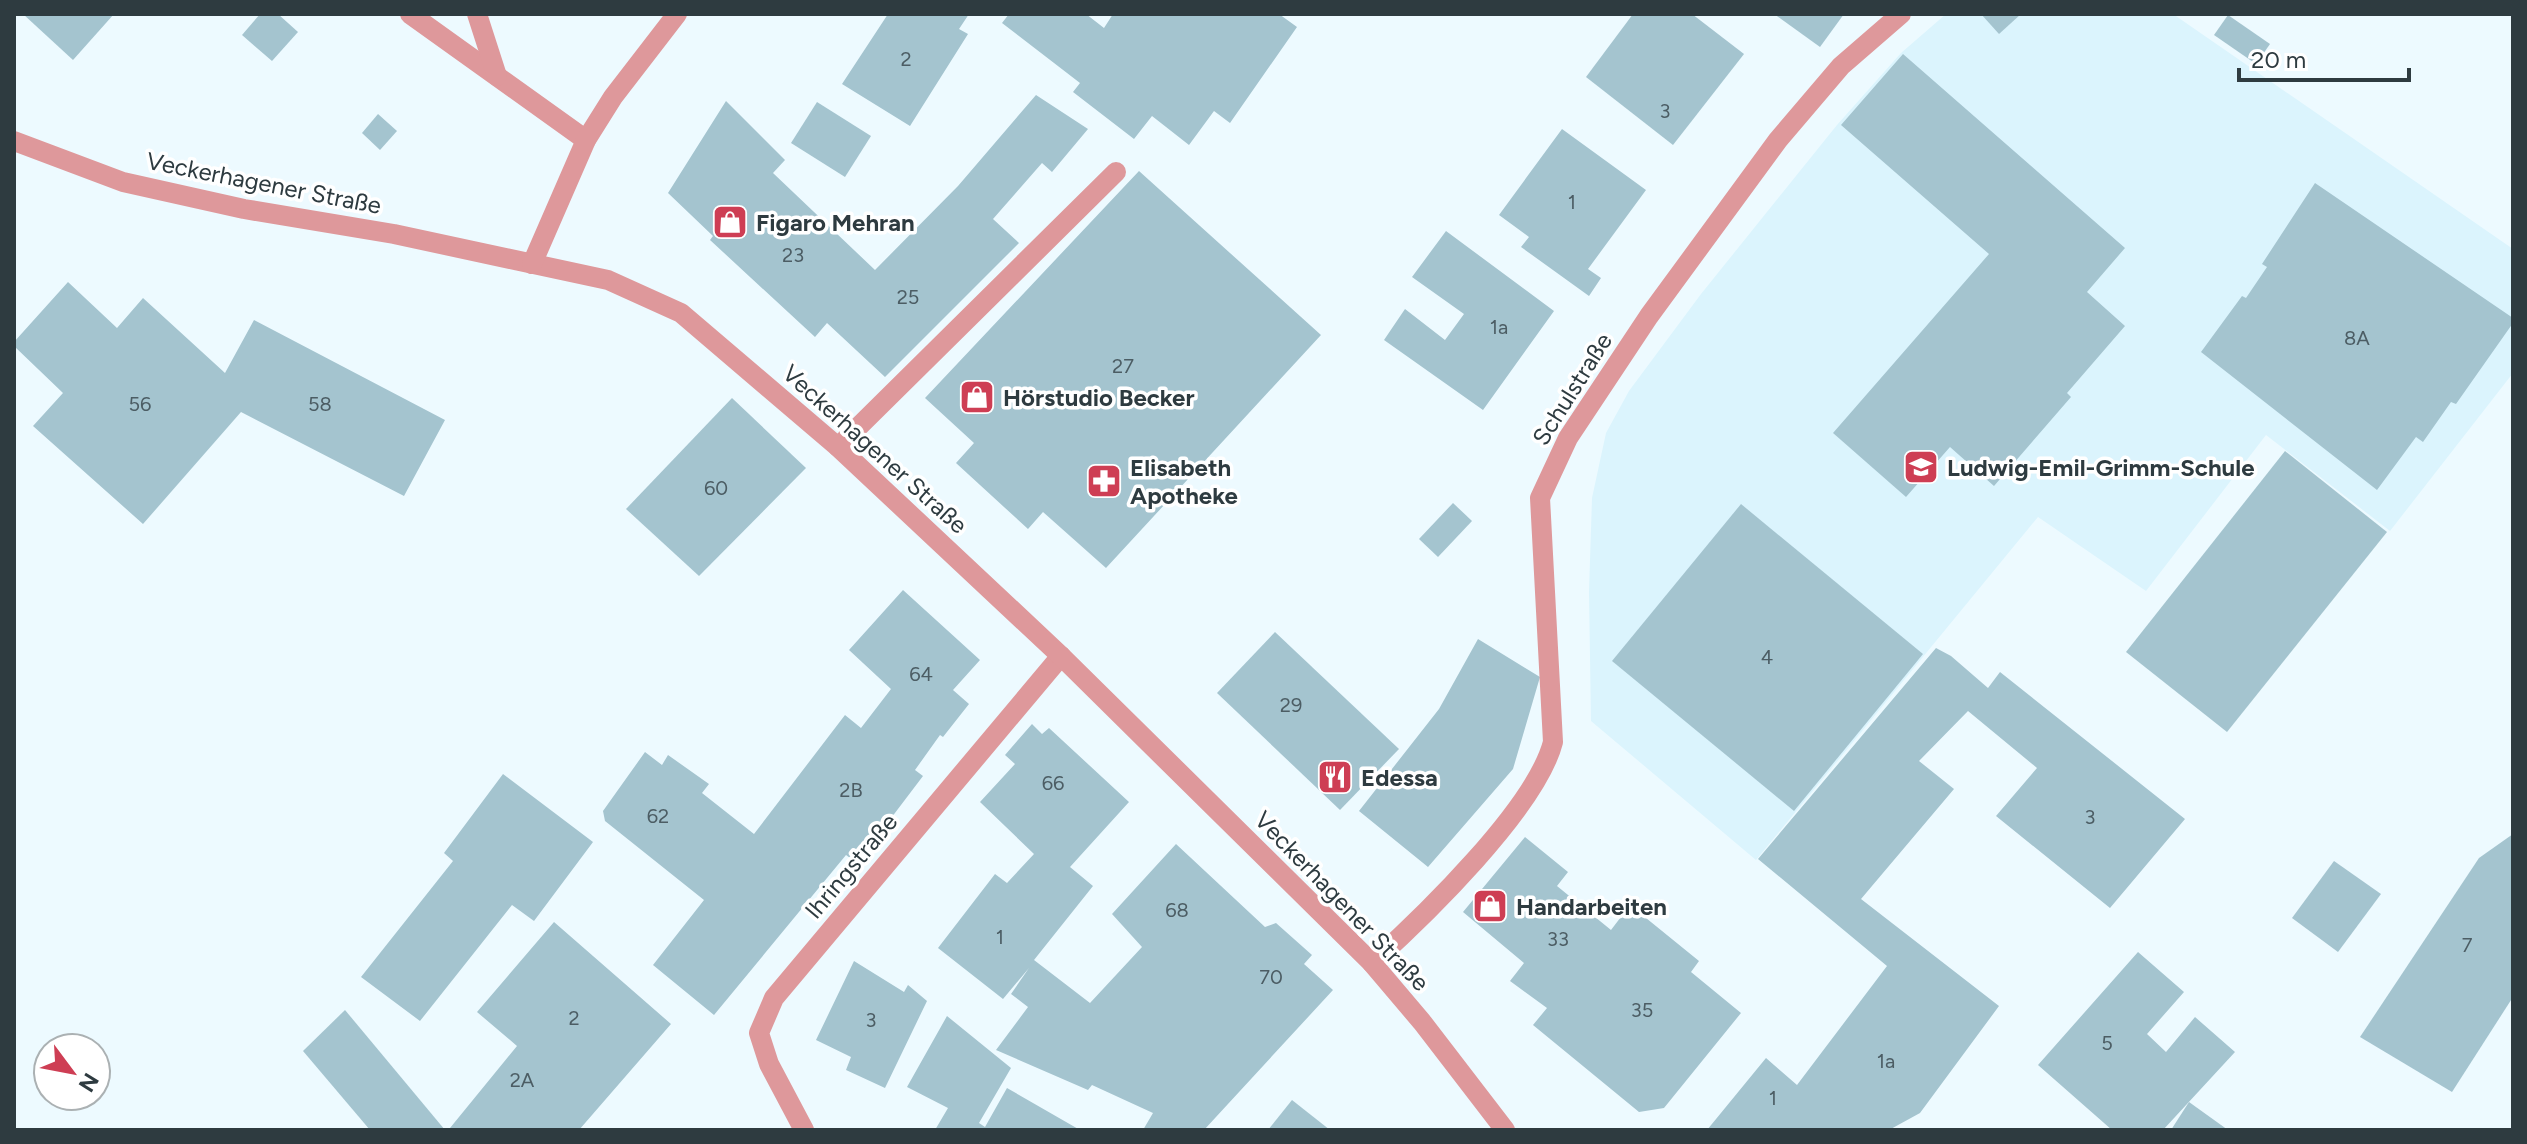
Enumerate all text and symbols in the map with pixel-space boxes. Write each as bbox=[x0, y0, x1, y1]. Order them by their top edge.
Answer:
scale bar bbox=[2239, 32, 2409, 82]
text: 20 m bbox=[2251, 45, 2306, 74]
house number: 2 bbox=[900, 47, 912, 71]
house number: 3 bbox=[1660, 99, 1670, 123]
street label: Veckerhagener Straße bbox=[144, 146, 384, 220]
house number: 1 bbox=[1568, 190, 1576, 214]
shop icon: Figaro Mehran bbox=[711, 203, 749, 241]
place label: Figaro Mehran bbox=[756, 208, 915, 237]
house number: 23 bbox=[782, 243, 804, 267]
house number: 25 bbox=[897, 285, 919, 309]
house number: 1a bbox=[1490, 315, 1508, 339]
house number: 8A bbox=[2344, 326, 2370, 350]
street label: Schulstraße bbox=[1526, 327, 1618, 451]
house number: 27 bbox=[1112, 354, 1134, 378]
street label: Veckerhagener Straße bbox=[777, 358, 973, 540]
shop icon: Hörstudio Becker bbox=[958, 378, 996, 416]
place label: Hörstudio Becker bbox=[1003, 383, 1195, 412]
house number: 56 bbox=[129, 392, 151, 416]
house number: 58 bbox=[308, 392, 332, 416]
school or university icon: Ludwig-Emil-Grimm-Schule bbox=[1902, 448, 1940, 486]
place label: Elisabeth Apotheke bbox=[1130, 453, 1238, 510]
place label: Ludwig-Emil-Grimm-Schule bbox=[1947, 453, 2254, 482]
pharmacy icon: Elisabeth Apotheke bbox=[1085, 462, 1123, 500]
house number: 60 bbox=[704, 476, 728, 500]
house number: 4 bbox=[1761, 645, 1773, 669]
house number: 64 bbox=[909, 662, 933, 686]
house number: 29 bbox=[1280, 693, 1302, 717]
restaurant icon: Edessa bbox=[1316, 758, 1354, 796]
place label: Edessa bbox=[1361, 763, 1438, 792]
house number: 66 bbox=[1042, 771, 1064, 795]
house number: 2B bbox=[839, 778, 863, 802]
house number: 62 bbox=[647, 804, 669, 828]
street label: Veckerhagener Straße bbox=[1249, 805, 1435, 997]
house number: 3 bbox=[2085, 805, 2095, 829]
street label: Ihringstraße bbox=[799, 808, 903, 924]
shop icon: Handarbeiten bbox=[1471, 887, 1509, 925]
place label: Handarbeiten bbox=[1516, 892, 1667, 921]
house number: 68 bbox=[1165, 898, 1189, 922]
house number: 1 bbox=[996, 925, 1004, 949]
house number: 33 bbox=[1547, 927, 1569, 951]
house number: 7 bbox=[2462, 933, 2473, 957]
house number: 70 bbox=[1259, 965, 1283, 989]
house number: 35 bbox=[1631, 998, 1653, 1022]
house number: 2 bbox=[568, 1006, 580, 1030]
house number: 3 bbox=[866, 1008, 876, 1032]
house number: 5 bbox=[2101, 1031, 2113, 1055]
north arrow bbox=[32, 1032, 112, 1112]
house number: 1a bbox=[1877, 1049, 1895, 1073]
text: N bbox=[73, 1068, 104, 1097]
house number: 2A bbox=[510, 1068, 535, 1092]
house number: 1 bbox=[1769, 1086, 1777, 1110]

